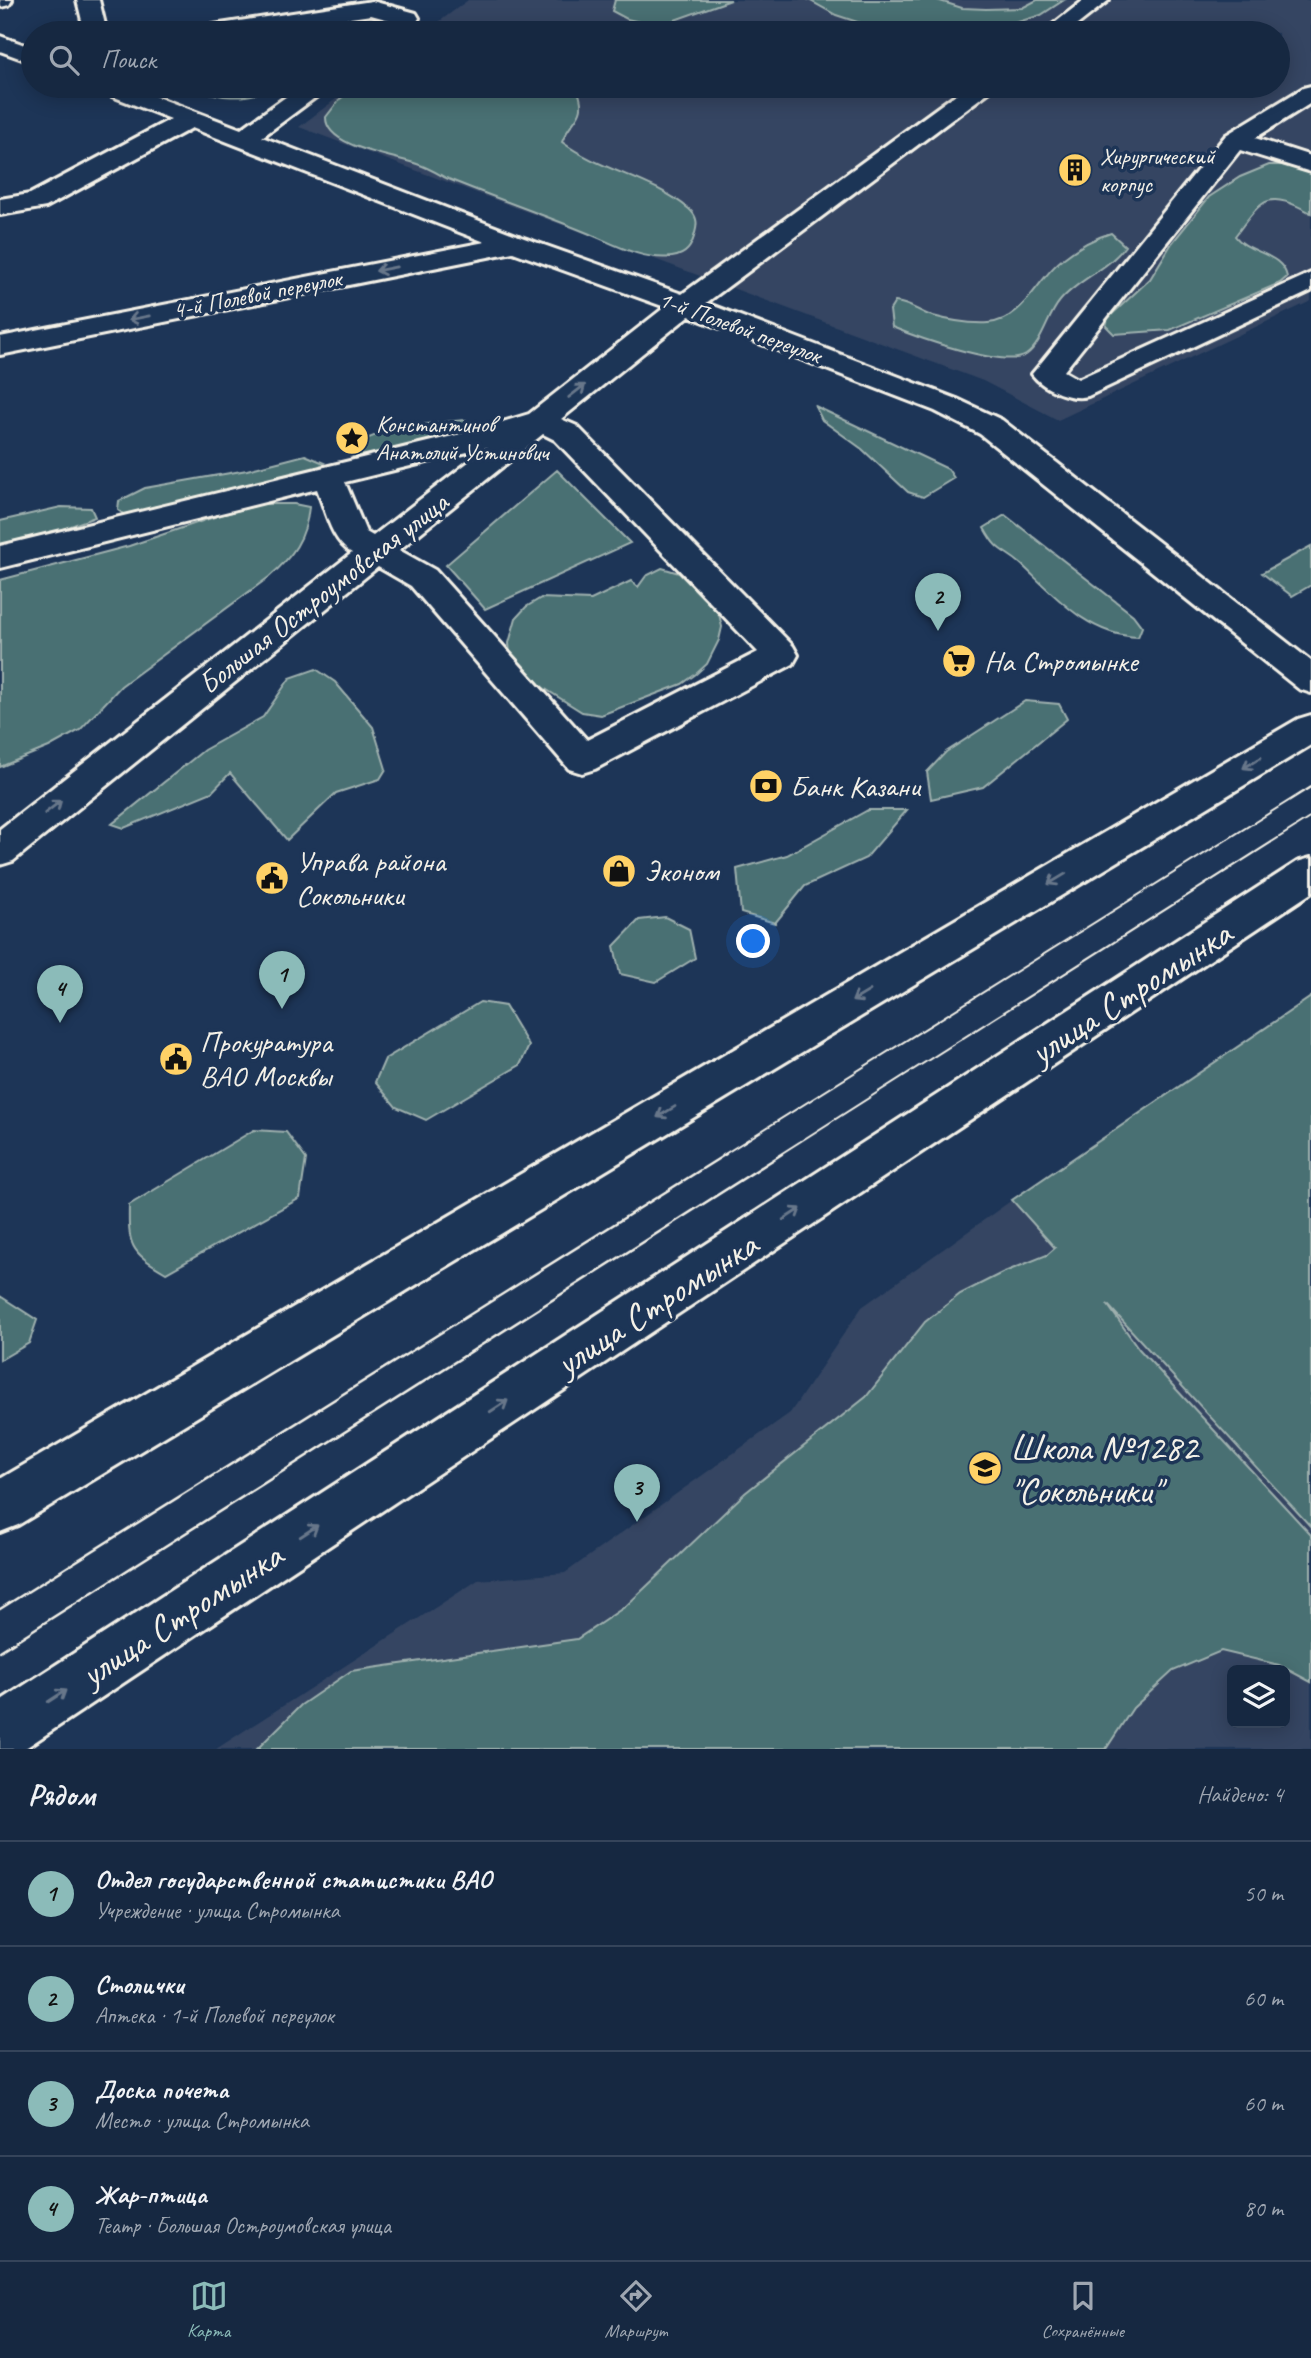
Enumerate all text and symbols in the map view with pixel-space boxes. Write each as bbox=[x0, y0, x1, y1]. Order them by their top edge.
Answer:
search box bbox=[21, 21, 1290, 98]
icon: search bbox=[45, 41, 83, 79]
text: Поиск bbox=[101, 43, 156, 76]
place label: Хирургический корпус bbox=[1100, 141, 1217, 199]
building icon: Хирургический корпус bbox=[1056, 151, 1094, 189]
one-way arrow bbox=[375, 262, 398, 276]
street label: 4-й Полевой переулок bbox=[170, 263, 346, 325]
street label: 1-й Полевой переулок bbox=[655, 284, 827, 371]
one-way arrow bbox=[128, 312, 151, 325]
one-way arrow bbox=[567, 384, 585, 399]
place label: Константинов Анатолий Устинович bbox=[376, 409, 551, 467]
place icon: Константинов Анатолий Устинович bbox=[333, 419, 371, 457]
street label: Большая Остроумовская улица bbox=[190, 482, 457, 702]
pin: 2 bbox=[915, 573, 961, 631]
supermarket icon: На Стромынке bbox=[940, 642, 978, 680]
place label: На Стромынке bbox=[984, 642, 1140, 680]
one-way arrow bbox=[1243, 756, 1263, 770]
bank icon: Банк Казани bbox=[747, 767, 785, 805]
place label: Банк Казани bbox=[790, 767, 922, 805]
one-way arrow bbox=[44, 800, 62, 815]
place label: Управа района Сокольники bbox=[296, 842, 447, 914]
shop icon: Эконом bbox=[600, 852, 638, 890]
place label: Эконом bbox=[644, 852, 721, 890]
public building icon: Управа района Сокольники bbox=[253, 859, 291, 897]
one-way arrow bbox=[1047, 873, 1067, 887]
street label: улица Стромынка bbox=[1019, 908, 1243, 1076]
your location bbox=[736, 924, 770, 958]
pin: 1 bbox=[259, 951, 305, 1009]
pin: 4 bbox=[37, 965, 83, 1023]
one-way arrow bbox=[852, 989, 872, 1003]
place label: Прокуратура ВАО Москвы bbox=[200, 1023, 334, 1095]
public building icon: Прокуратура ВАО Москвы bbox=[157, 1040, 195, 1078]
one-way arrow bbox=[656, 1105, 676, 1119]
one-way arrow bbox=[781, 1207, 801, 1221]
street label: улица Стромынка bbox=[545, 1219, 769, 1387]
one-way arrow bbox=[489, 1399, 508, 1413]
place label: Школа №1282 "Сокольники" bbox=[1010, 1424, 1201, 1514]
school or university icon: Школа №1282 "Сокольники" bbox=[966, 1449, 1004, 1487]
pin: 3 bbox=[614, 1464, 660, 1522]
one-way arrow bbox=[298, 1523, 318, 1537]
street label: улица Стромынка bbox=[70, 1530, 294, 1698]
map controls bbox=[1227, 1665, 1290, 1728]
button: layers bbox=[1227, 1665, 1290, 1728]
one-way arrow bbox=[47, 1689, 66, 1703]
text: Рядом bbox=[28, 1776, 95, 1814]
text: Найдено: 4 bbox=[1197, 1780, 1283, 1809]
text: Отдел государственной статистики ВАО bbox=[95, 1863, 492, 1896]
text: 1 bbox=[46, 1879, 56, 1908]
text: 50 m bbox=[1244, 1879, 1283, 1908]
text: Учреждение · улица Стромынка bbox=[95, 1896, 340, 1925]
text: Столички bbox=[95, 1968, 184, 2001]
text: 2 bbox=[46, 1984, 56, 2013]
text: 60 m bbox=[1244, 1984, 1283, 2013]
text: Аптека · 1-й Полевой переулок bbox=[95, 2001, 334, 2030]
text: Доска почета bbox=[95, 2073, 229, 2106]
text: 3 bbox=[46, 2089, 56, 2118]
text: 60 m bbox=[1244, 2089, 1283, 2118]
text: Место · улица Стромынка bbox=[95, 2106, 309, 2135]
text: Жар-птица bbox=[95, 2178, 207, 2211]
text: 4 bbox=[46, 2194, 56, 2223]
text: 80 m bbox=[1244, 2194, 1283, 2223]
text: Театр · Большая Остроумовская улица bbox=[95, 2211, 391, 2240]
tab: Карта bbox=[187, 2277, 230, 2343]
tab: Маршрут bbox=[605, 2277, 667, 2343]
tab: Сохранённые bbox=[1041, 2277, 1124, 2343]

